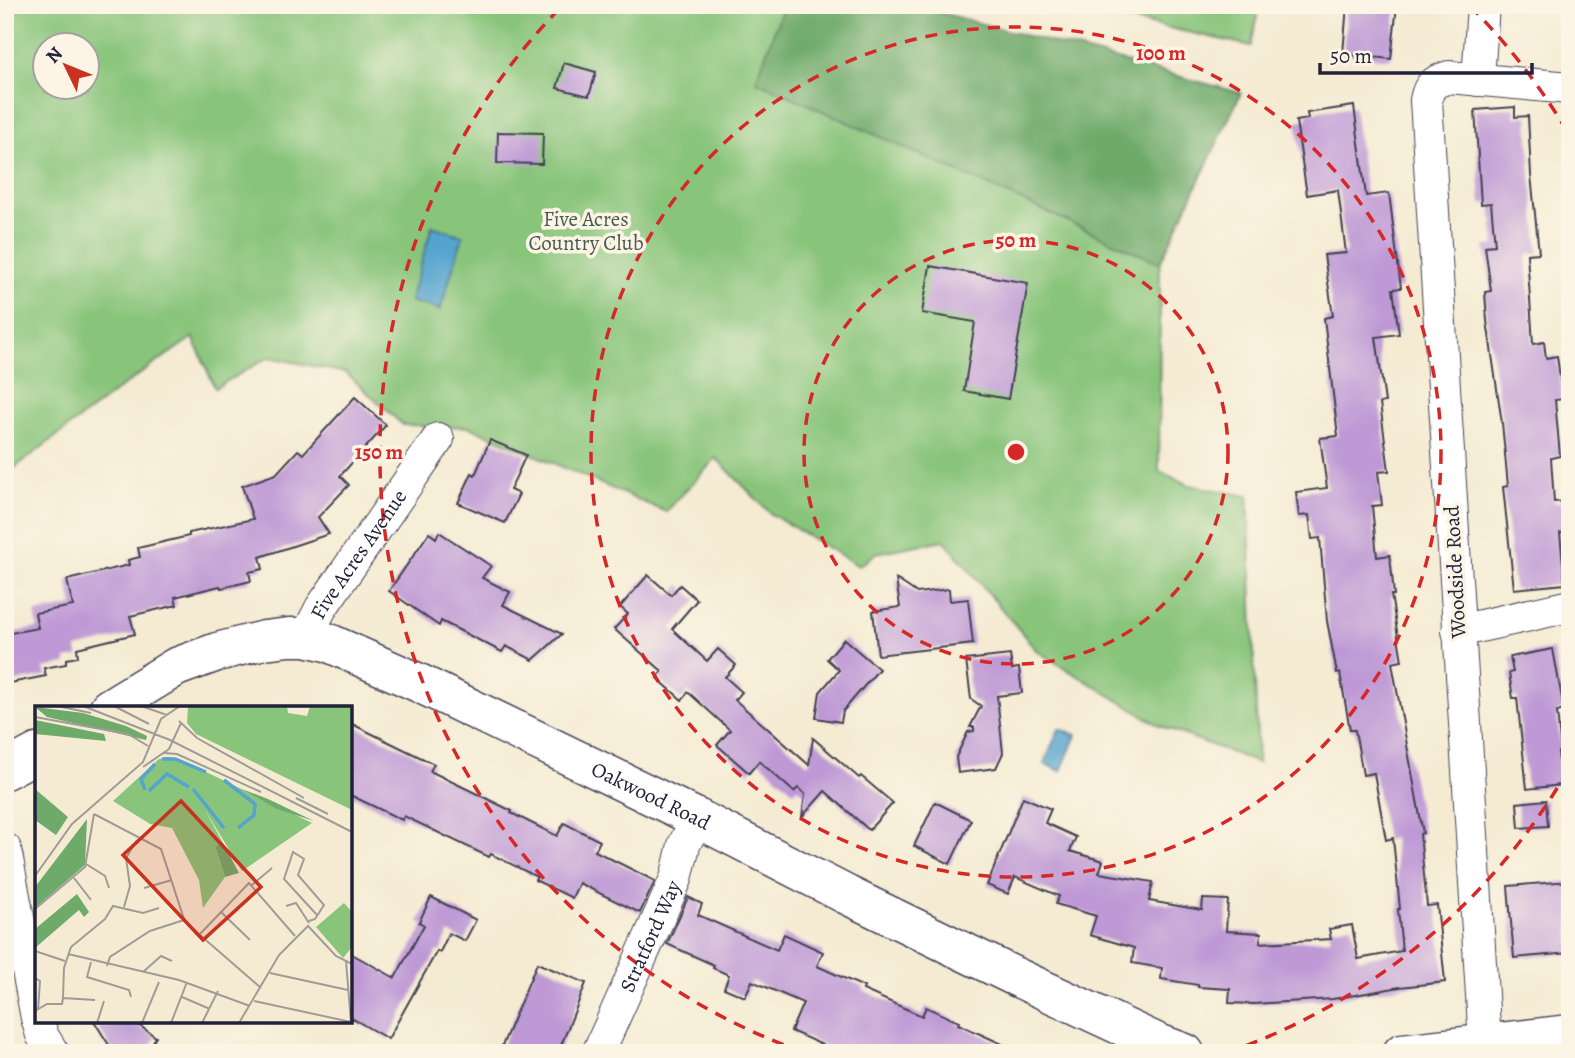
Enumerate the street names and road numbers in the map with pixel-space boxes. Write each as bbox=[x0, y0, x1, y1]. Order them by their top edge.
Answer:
street label: Five Acres Avenue bbox=[304, 484, 413, 624]
street label: Woodside Road bbox=[1437, 504, 1473, 640]
street label: Oakwood Road bbox=[587, 755, 716, 837]
street label: Stratford Way bbox=[613, 875, 688, 997]

